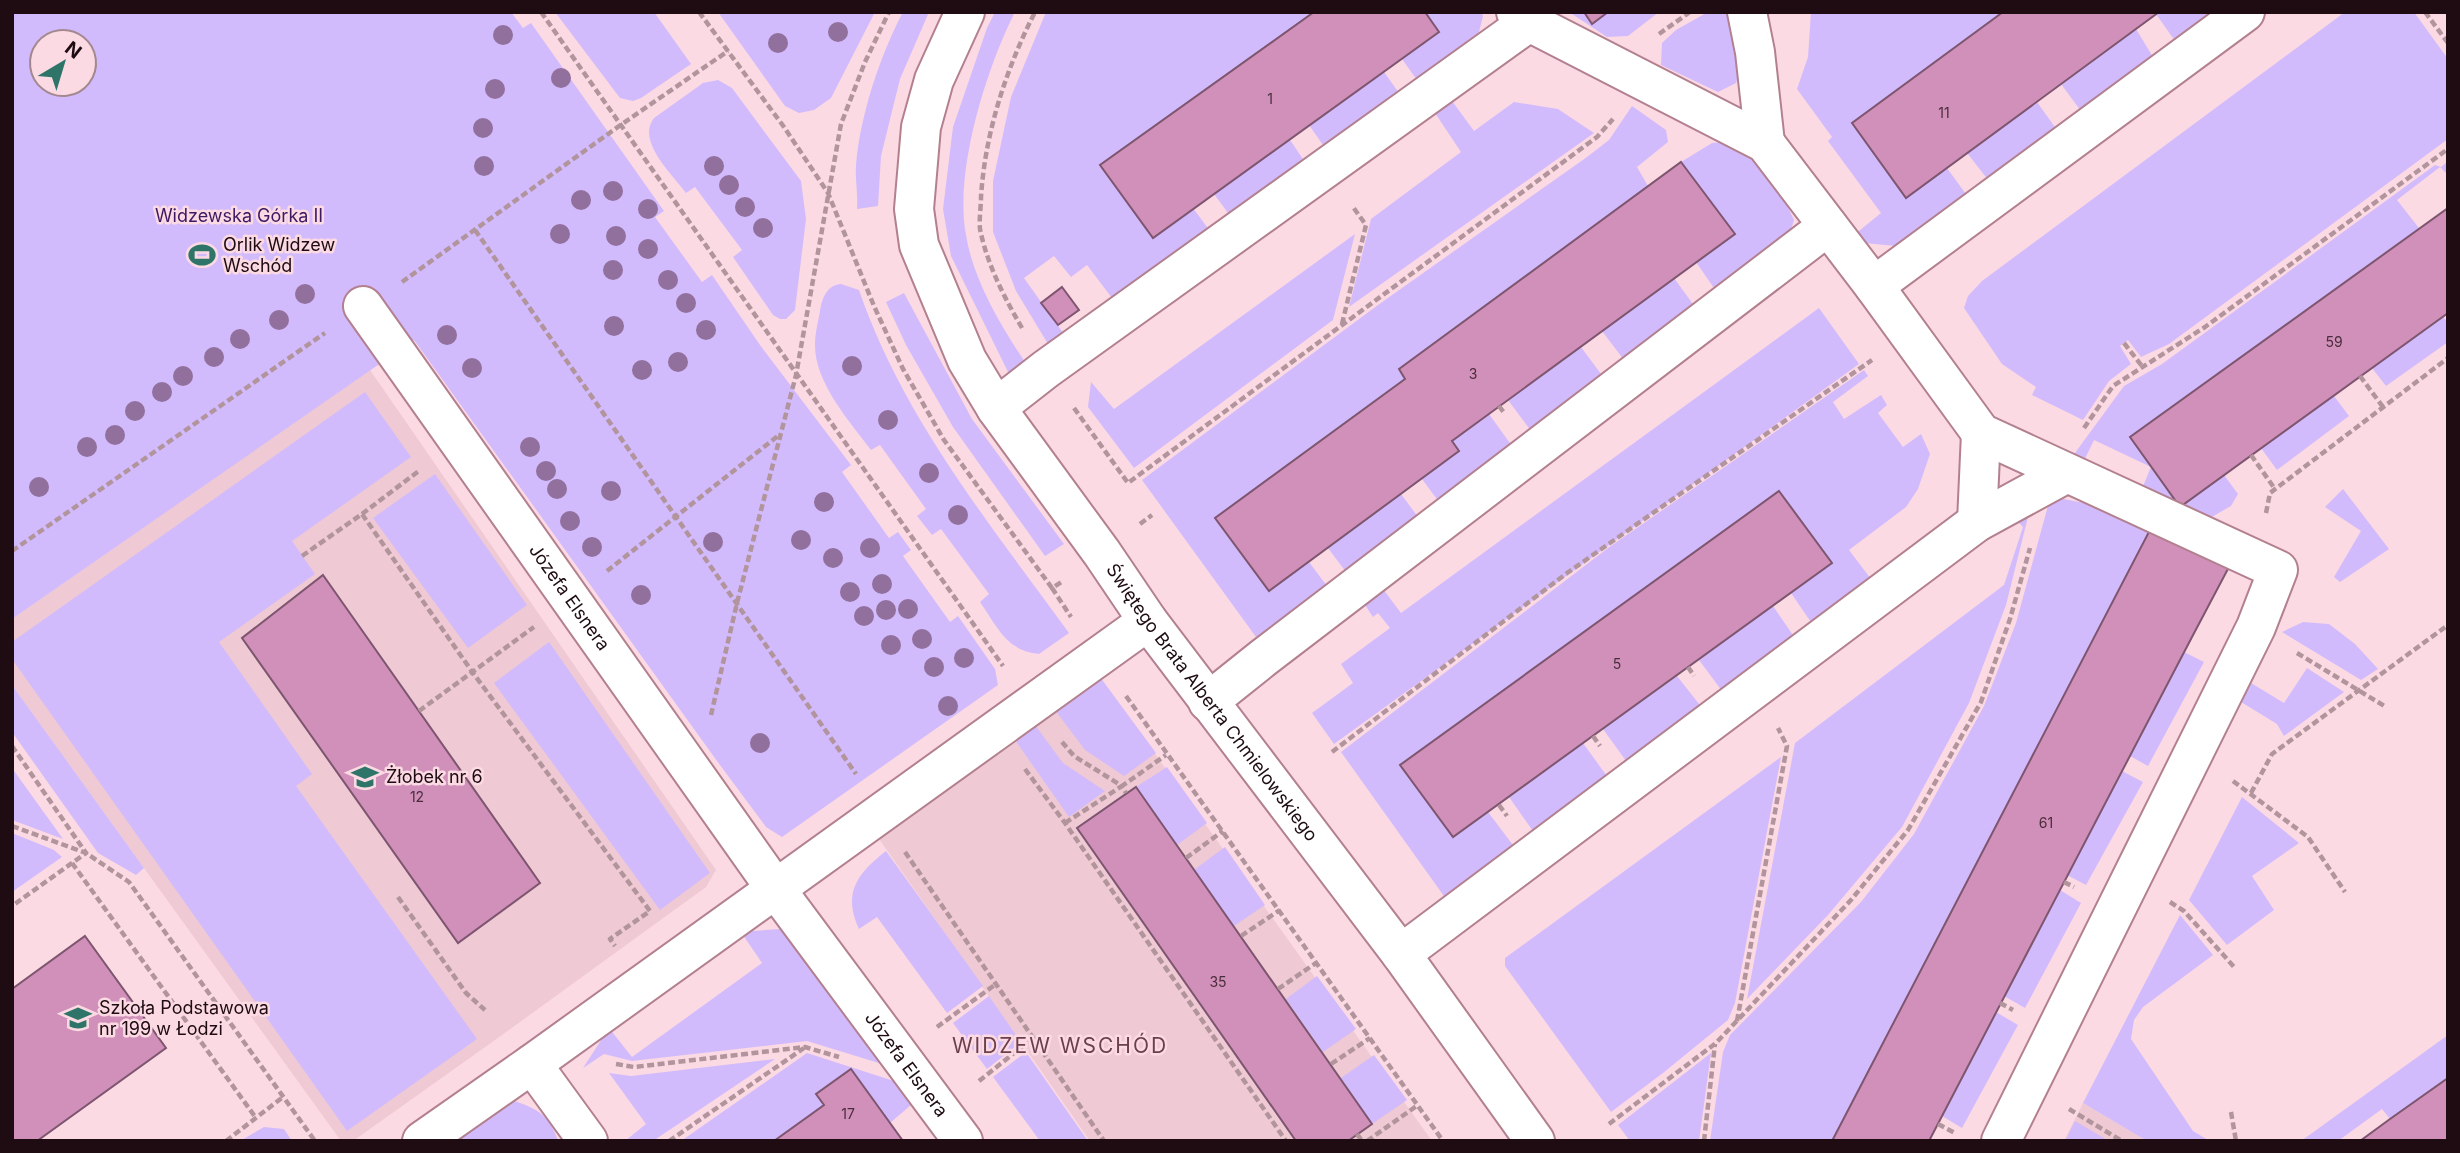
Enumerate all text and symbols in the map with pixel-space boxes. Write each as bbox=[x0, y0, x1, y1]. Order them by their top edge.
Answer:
north arrow bbox=[28, 28, 98, 98]
text: N bbox=[60, 36, 86, 64]
house number: 1 bbox=[1267, 90, 1273, 107]
house number: 11 bbox=[1938, 104, 1950, 121]
park label: Widzewska Górka II bbox=[155, 205, 323, 226]
place label: Orlik Widzew Wschód bbox=[223, 234, 335, 276]
sports icon: Orlik Widzew Wschód bbox=[187, 240, 217, 270]
house number: 59 bbox=[2325, 333, 2343, 350]
house number: 3 bbox=[1469, 365, 1477, 382]
street label: Józefa Elsnera bbox=[525, 540, 614, 654]
street label: Świętego Brata Alberta Chmielowskiego bbox=[1102, 559, 1322, 845]
house number: 5 bbox=[1613, 655, 1621, 672]
school or university icon: Żłobek nr 6 bbox=[350, 762, 380, 792]
place label: Żłobek nr 6 bbox=[386, 765, 483, 787]
house number: 12 bbox=[410, 788, 424, 805]
house number: 61 bbox=[2039, 814, 2053, 831]
house number: 35 bbox=[1209, 973, 1227, 990]
place label: Szkoła Podstawowa nr 199 w Łodzi bbox=[99, 997, 269, 1039]
school or university icon: Szkoła Podstawowa nr 199 w Łodzi bbox=[63, 1003, 93, 1033]
street label: Józefa Elsnera bbox=[861, 1008, 952, 1121]
district label: WIDZEW WSCHÓD bbox=[952, 1032, 1168, 1058]
house number: 17 bbox=[841, 1105, 855, 1122]

